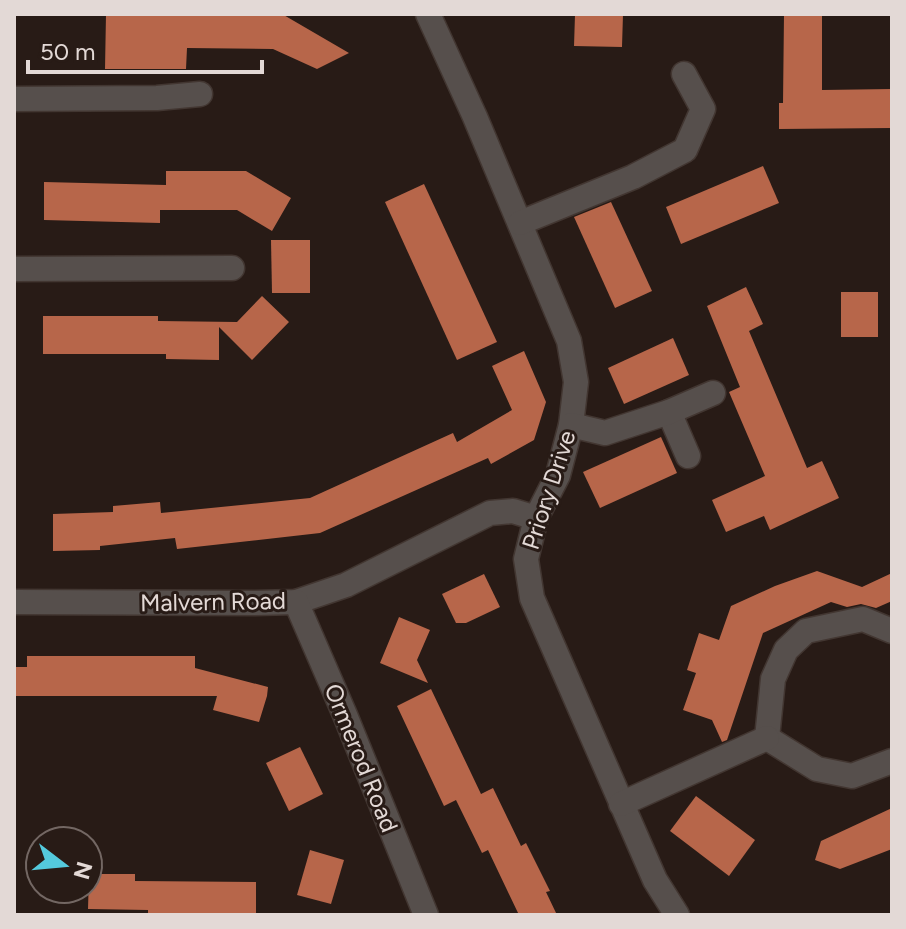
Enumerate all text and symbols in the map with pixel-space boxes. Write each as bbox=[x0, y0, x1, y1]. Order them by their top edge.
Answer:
scale bar bbox=[28, 24, 262, 74]
text: 50 m bbox=[40, 37, 96, 66]
street label: Priory Drive bbox=[516, 427, 581, 553]
street label: Malvern Road bbox=[140, 586, 286, 617]
street label: Ormerod Road bbox=[319, 679, 404, 836]
north arrow bbox=[24, 825, 104, 905]
text: N bbox=[67, 858, 98, 882]

